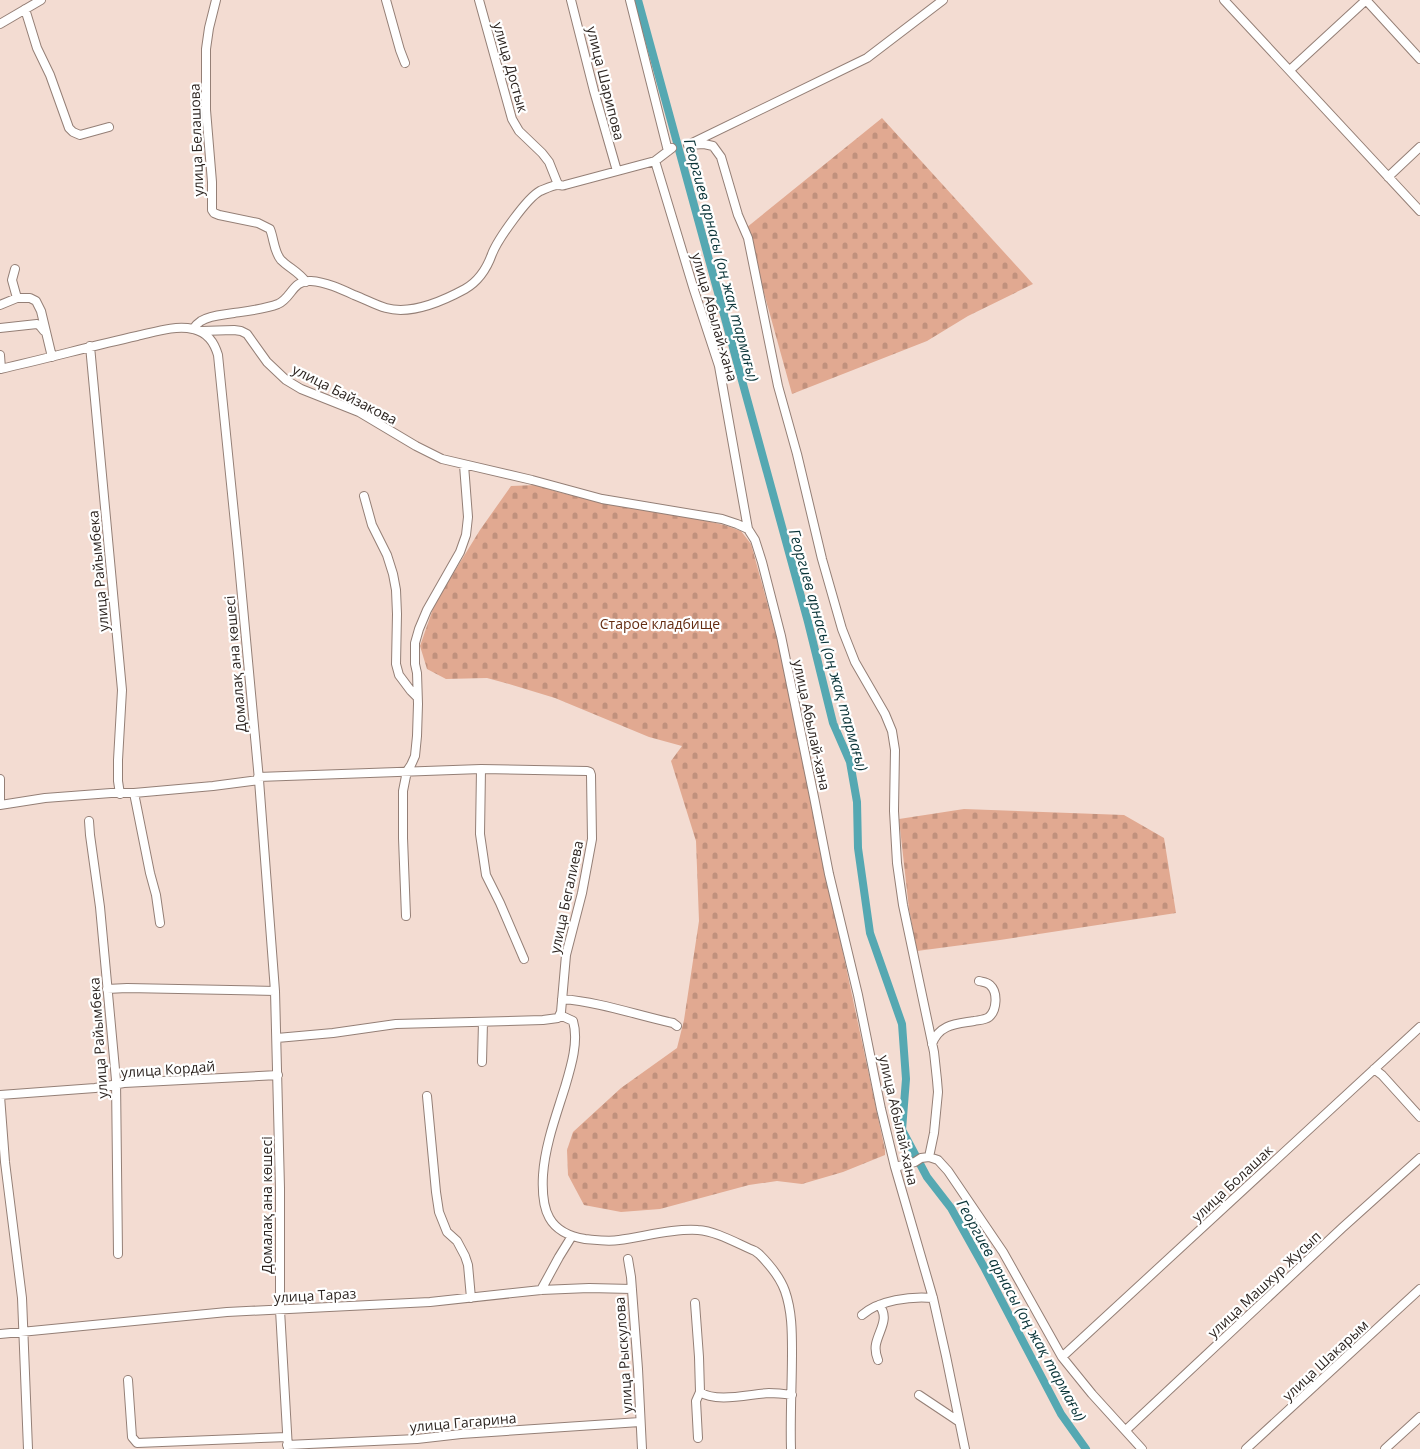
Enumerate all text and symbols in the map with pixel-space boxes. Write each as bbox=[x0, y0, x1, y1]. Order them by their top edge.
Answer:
street label: улица Достык bbox=[489, 19, 533, 115]
street label: улица Шарипова bbox=[583, 24, 629, 142]
street label: улица Белашова bbox=[185, 83, 207, 197]
water label: Георгиев арнасы (оң жақ тармағы) bbox=[680, 136, 764, 384]
street label: улица Абылай-хана bbox=[688, 250, 742, 384]
street label: улица Байзакова bbox=[289, 359, 401, 429]
street label: улица Райымбека bbox=[83, 510, 113, 632]
water label: Георгиев арнасы (оң жақ тармағы) bbox=[785, 527, 873, 773]
street label: Домалақ ана көшесі bbox=[220, 595, 250, 733]
park label: Старое кладбище bbox=[600, 614, 720, 633]
street label: улица Абылай-хана bbox=[789, 658, 835, 792]
street label: улица Бегалиева bbox=[545, 839, 587, 955]
street label: улица Райымбека bbox=[84, 977, 112, 1099]
street label: улица Абылай-хана bbox=[875, 1053, 923, 1187]
street label: улица Кордай bbox=[120, 1056, 216, 1082]
street label: Домалақ ана көшесі bbox=[257, 1136, 276, 1274]
street label: улица Болашак bbox=[1187, 1140, 1277, 1226]
water label: Георгиев арнасы (оң жақ тармағы) bbox=[952, 1195, 1092, 1425]
street label: улица Машхур Жусып bbox=[1203, 1226, 1325, 1342]
street label: улица Тараз bbox=[273, 1283, 357, 1307]
street label: улица Рыскулова bbox=[609, 1296, 637, 1414]
street label: улица Шакарым bbox=[1278, 1315, 1372, 1405]
street label: улица Гагарина bbox=[409, 1408, 517, 1436]

